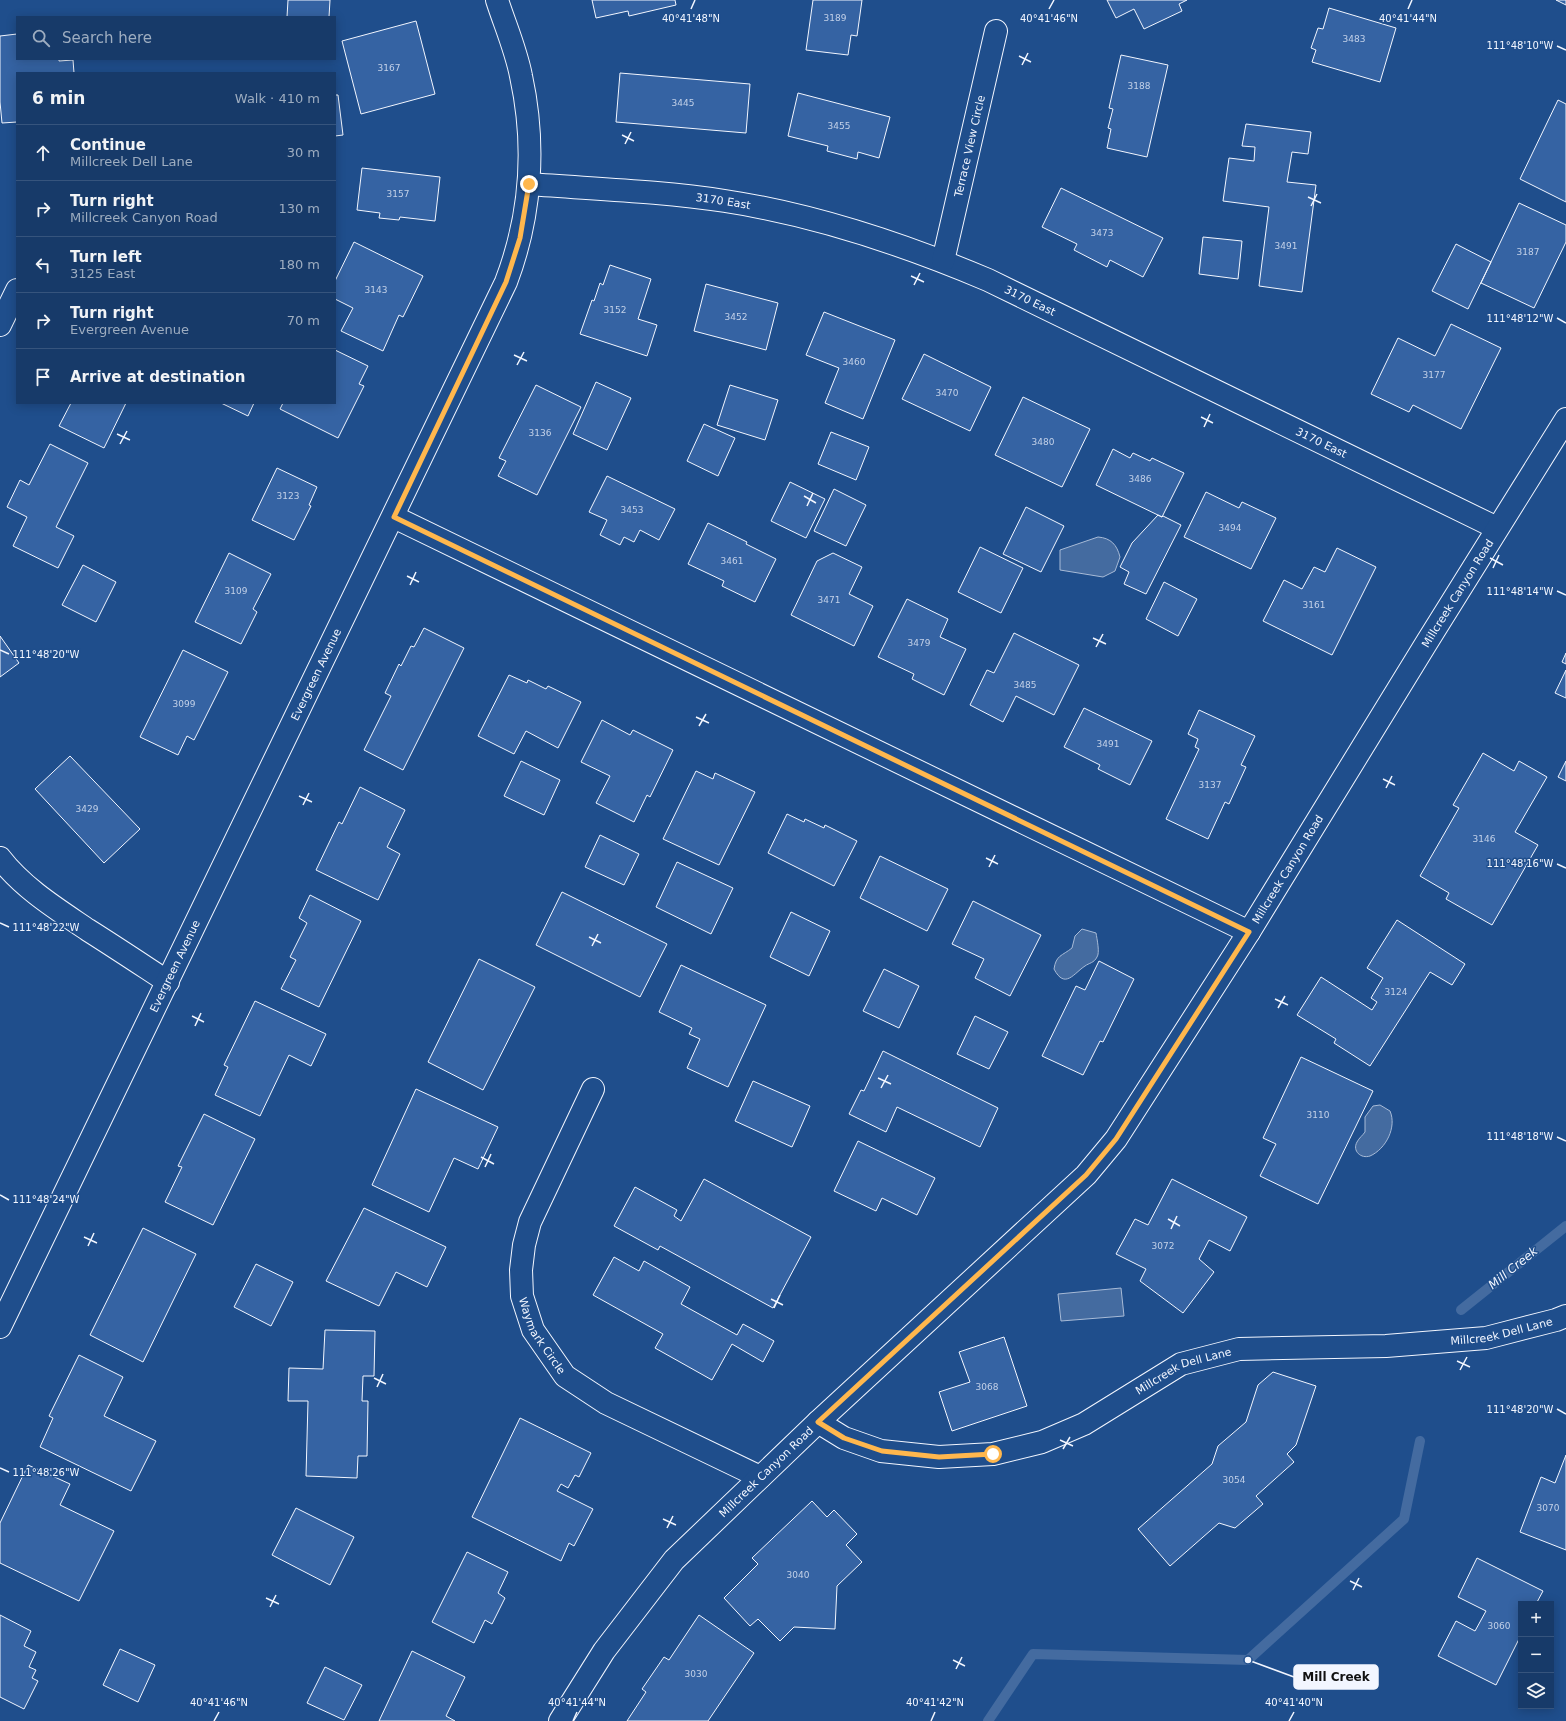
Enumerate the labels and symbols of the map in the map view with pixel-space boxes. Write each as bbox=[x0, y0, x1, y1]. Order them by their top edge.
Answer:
text: 40°41'48"N bbox=[662, 13, 720, 24]
house number: 3189 bbox=[824, 13, 847, 23]
text: 40°41'46"N bbox=[1020, 13, 1078, 24]
text: 40°41'44"N bbox=[1379, 13, 1437, 24]
house number: 3483 bbox=[1343, 34, 1365, 44]
text: 111°48'10"W bbox=[1487, 40, 1553, 51]
house number: 3167 bbox=[378, 63, 400, 73]
house number: 3188 bbox=[1128, 81, 1151, 91]
street label: Terrace View Circle bbox=[951, 94, 988, 199]
house number: 3445 bbox=[672, 98, 694, 108]
house number: 3455 bbox=[828, 121, 850, 131]
route end bbox=[520, 175, 538, 193]
house number: 3157 bbox=[387, 189, 409, 199]
street label: 3170 East bbox=[695, 191, 752, 212]
house number: 3473 bbox=[1091, 228, 1113, 238]
house number: 3491 bbox=[1275, 241, 1297, 251]
house number: 3187 bbox=[1517, 247, 1539, 257]
street label: 3170 East bbox=[1002, 283, 1058, 319]
house number: 3143 bbox=[365, 285, 387, 295]
house number: 3152 bbox=[604, 305, 626, 315]
house number: 3452 bbox=[725, 312, 747, 322]
text: 111°48'12"W bbox=[1487, 313, 1553, 324]
house number: 3460 bbox=[843, 357, 866, 367]
house number: 3177 bbox=[1423, 370, 1445, 380]
house number: 3470 bbox=[936, 388, 959, 398]
street label: 3170 East bbox=[1294, 425, 1350, 461]
house number: 3136 bbox=[529, 428, 552, 438]
house number: 3480 bbox=[1032, 437, 1055, 447]
house number: 3486 bbox=[1129, 474, 1152, 484]
house number: 3123 bbox=[277, 491, 299, 501]
house number: 3453 bbox=[621, 505, 643, 515]
house number: 3494 bbox=[1219, 523, 1242, 533]
street label: Millcreek Canyon Road bbox=[1419, 537, 1496, 650]
house number: 3461 bbox=[721, 556, 743, 566]
house number: 3109 bbox=[225, 586, 248, 596]
text: 111°48'14"W bbox=[1487, 586, 1553, 597]
house number: 3471 bbox=[818, 595, 840, 605]
house number: 3161 bbox=[1303, 600, 1325, 610]
street label: Evergreen Avenue bbox=[288, 626, 344, 723]
house number: 3479 bbox=[908, 638, 931, 648]
text: 111°48'20"W bbox=[13, 649, 79, 660]
house number: 3485 bbox=[1014, 680, 1036, 690]
house number: 3099 bbox=[173, 699, 196, 709]
house number: 3491 bbox=[1097, 739, 1119, 749]
house number: 3137 bbox=[1199, 780, 1221, 790]
house number: 3429 bbox=[76, 804, 99, 814]
street label: Millcreek Canyon Road bbox=[1249, 812, 1326, 926]
house number: 3146 bbox=[1473, 834, 1496, 844]
text: 111°48'16"W bbox=[1487, 858, 1553, 869]
street label: Evergreen Avenue bbox=[147, 918, 203, 1014]
text: 111°48'22"W bbox=[13, 922, 79, 933]
house number: 3124 bbox=[1385, 987, 1408, 997]
house number: 3110 bbox=[1307, 1110, 1330, 1120]
text: 111°48'18"W bbox=[1487, 1131, 1553, 1142]
text: 111°48'24"W bbox=[13, 1194, 79, 1205]
house number: 3072 bbox=[1152, 1241, 1174, 1251]
water label: Mill Creek bbox=[1486, 1243, 1541, 1292]
street label: Waymark Circle bbox=[516, 1296, 568, 1377]
street label: Millcreek Dell Lane bbox=[1450, 1315, 1554, 1347]
street label: Millcreek Dell Lane bbox=[1133, 1345, 1233, 1397]
house number: 3068 bbox=[976, 1382, 999, 1392]
text: 111°48'20"W bbox=[1487, 1404, 1553, 1415]
street label: Millcreek Canyon Road bbox=[716, 1424, 816, 1520]
route start bbox=[984, 1445, 1002, 1463]
text: 111°48'26"W bbox=[13, 1467, 79, 1478]
house number: 3054 bbox=[1223, 1475, 1246, 1485]
house number: 3070 bbox=[1537, 1503, 1560, 1513]
house number: 3040 bbox=[787, 1570, 810, 1580]
house number: 3060 bbox=[1488, 1621, 1511, 1631]
callout: Mill Creek bbox=[1294, 1665, 1378, 1689]
house number: 3030 bbox=[685, 1669, 708, 1679]
text: Mill Creek bbox=[1302, 1670, 1371, 1684]
text: 40°41'46"N bbox=[190, 1697, 248, 1708]
text: 40°41'44"N bbox=[548, 1697, 606, 1708]
text: 40°41'42"N bbox=[906, 1697, 964, 1708]
text: 40°41'40"N bbox=[1265, 1697, 1323, 1708]

